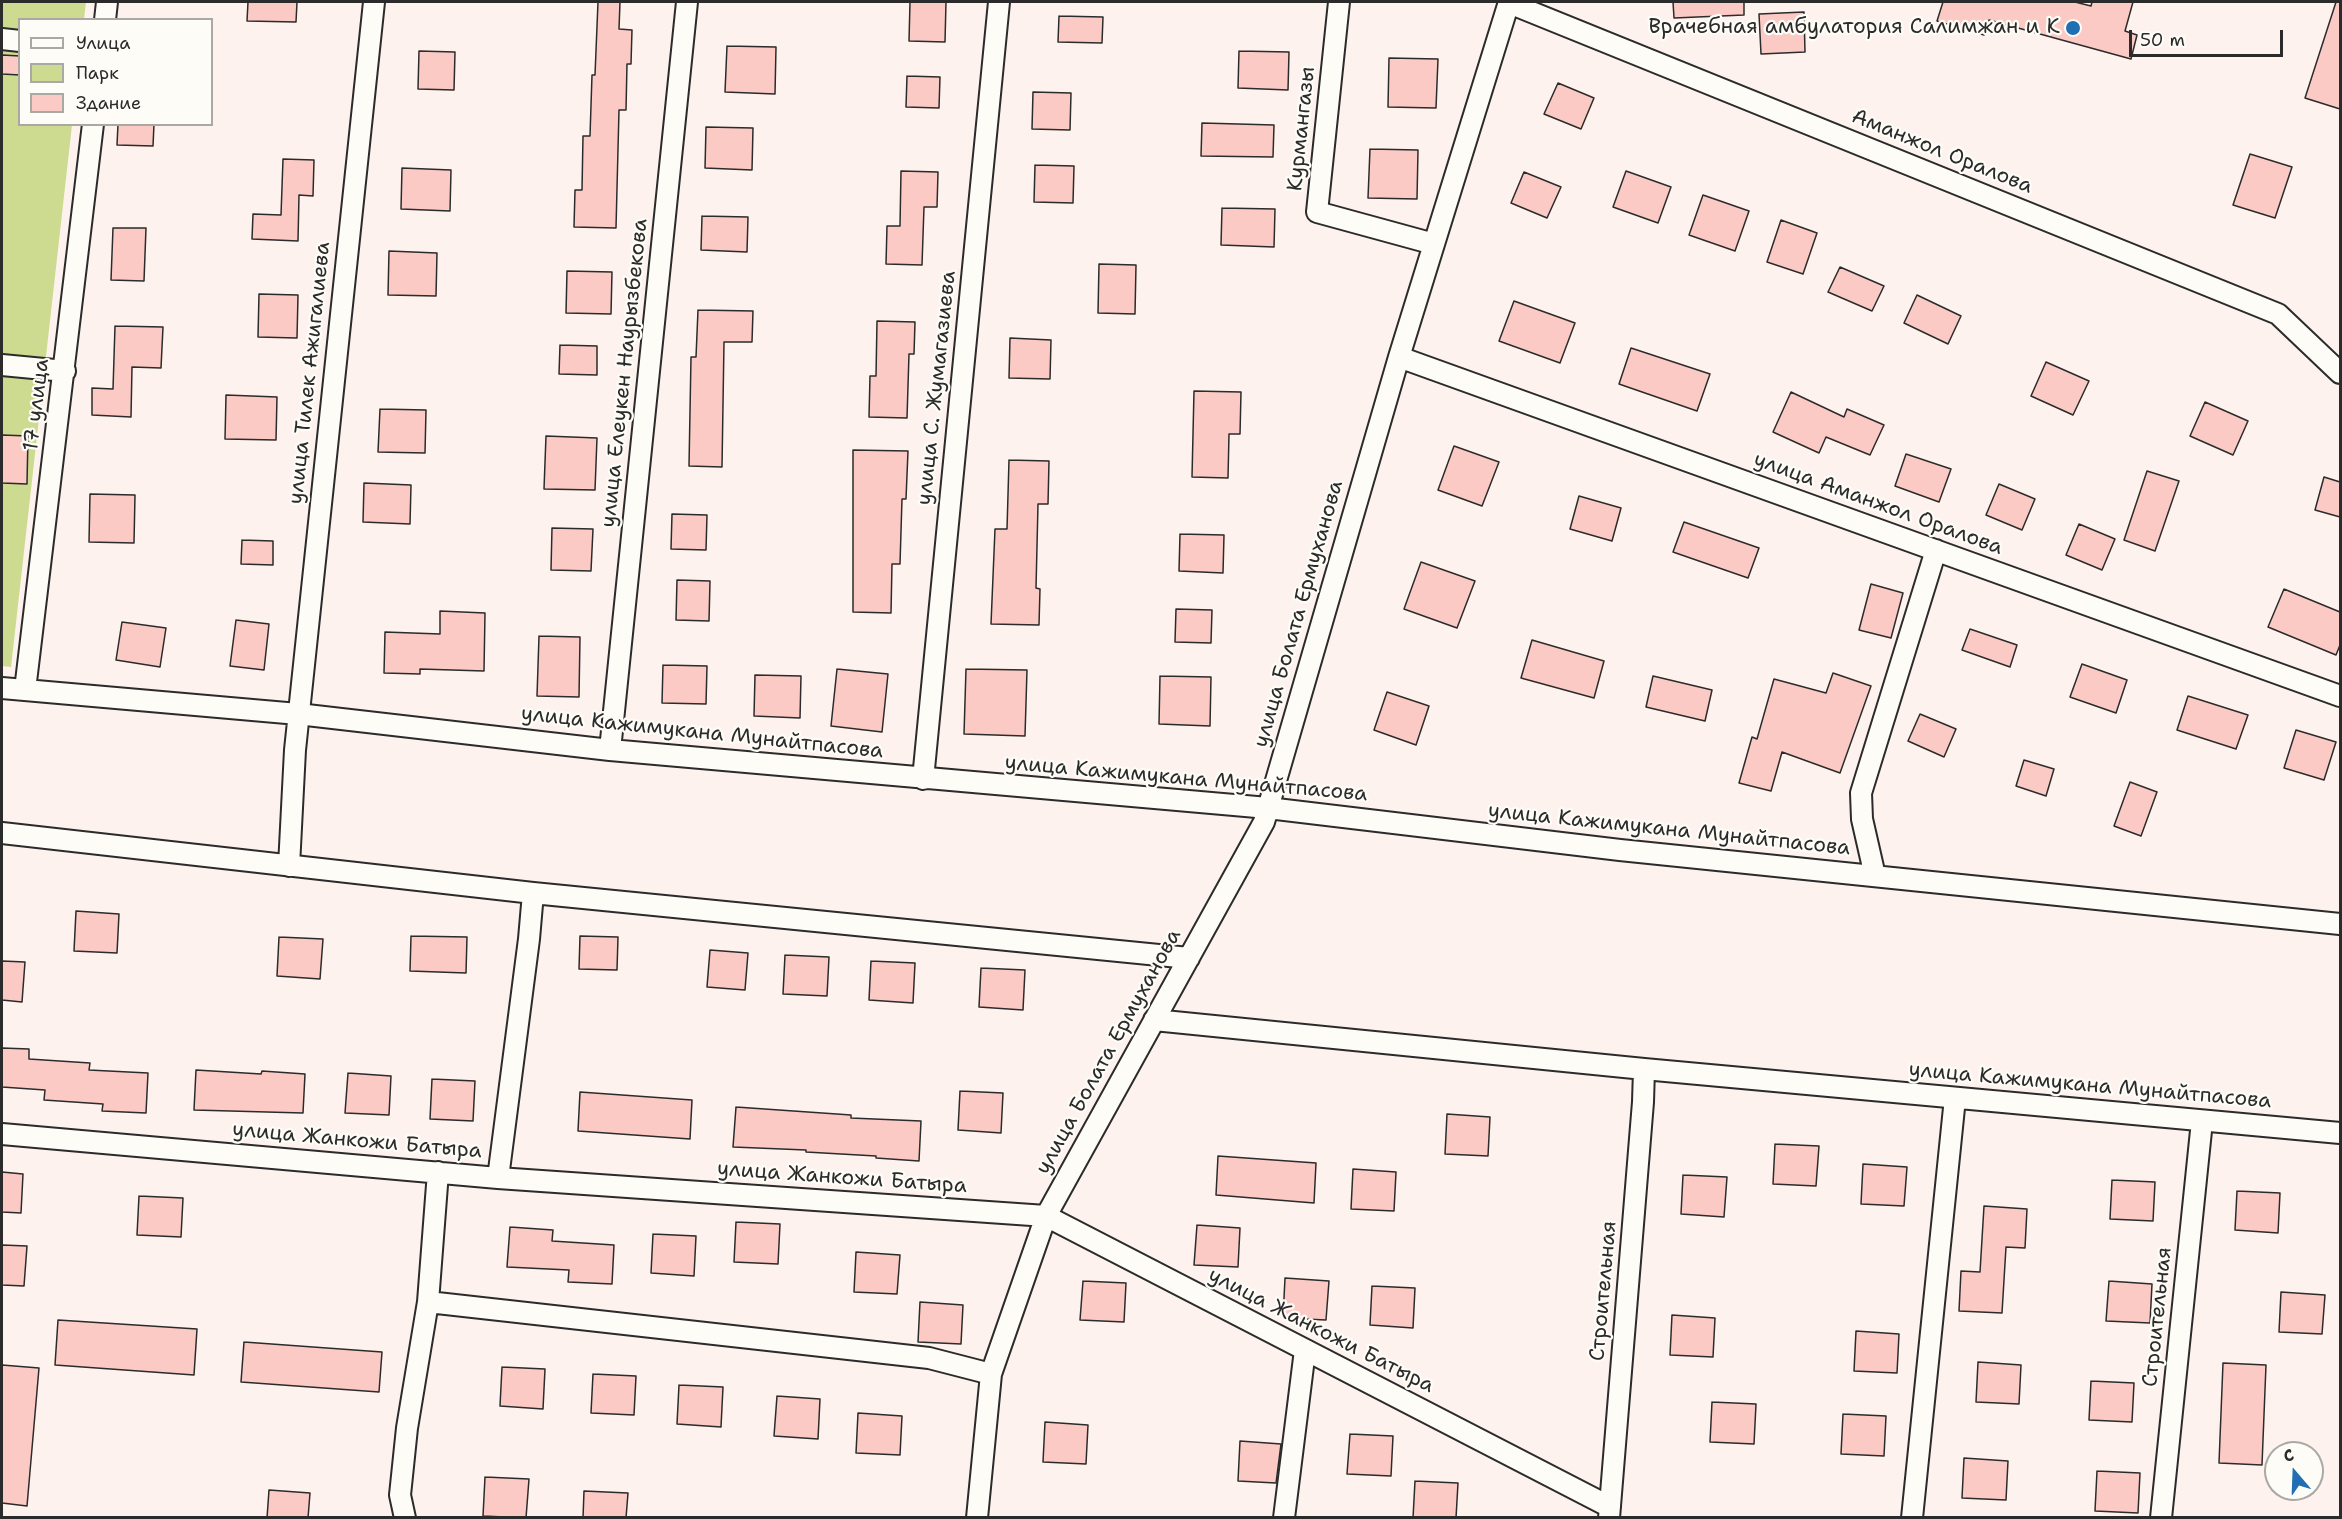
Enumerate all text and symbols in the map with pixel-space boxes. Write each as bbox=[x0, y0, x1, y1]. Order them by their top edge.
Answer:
place label: Врачебная амбулатория Салимжан и К bbox=[1648, 15, 2060, 41]
legend bbox=[18, 18, 213, 126]
scale bar bbox=[2132, 18, 2286, 56]
marker: Врачебная амбулатория Салимжан и К bbox=[2064, 19, 2082, 37]
text: 50 m bbox=[2140, 28, 2185, 52]
text: Улица bbox=[76, 31, 130, 55]
text: Парк bbox=[76, 61, 119, 85]
street label: Курмангазы bbox=[1283, 65, 1321, 193]
text: Здание bbox=[76, 91, 141, 115]
street label: Аманжол Оралова bbox=[1848, 104, 2036, 200]
street label: улица Елеукен Наурызбекова bbox=[596, 217, 654, 529]
street label: улица Тилек Ажигалиева bbox=[284, 241, 336, 505]
street label: улица С. Жумагазиева bbox=[912, 270, 962, 506]
street label: 17 улица bbox=[19, 357, 55, 453]
street label: улица Аманжол Оралова bbox=[1750, 447, 2006, 561]
street label: улица Болата Ермуханова bbox=[1249, 478, 1349, 750]
street label: улица Кажимукана Мунайтпасова bbox=[520, 701, 884, 765]
street label: улица Кажимукана Мунайтпасова bbox=[1004, 751, 1368, 807]
street label: улица Кажимукана Мунайтпасова bbox=[1487, 798, 1851, 862]
street label: улица Болата Ермуханова bbox=[1031, 925, 1187, 1179]
street label: улица Кажимукана Мунайтпасова bbox=[1908, 1058, 2272, 1114]
street label: улица Жанкожи Батыра bbox=[231, 1118, 483, 1164]
street label: улица Жанкожи Батыра bbox=[716, 1157, 968, 1199]
street label: Строительная bbox=[1585, 1220, 1623, 1362]
street label: Строительная bbox=[2138, 1246, 2178, 1388]
street label: улица Жанкожи Батыра bbox=[1204, 1263, 1438, 1399]
north arrow bbox=[2264, 1441, 2324, 1501]
text: С bbox=[2281, 1444, 2297, 1467]

